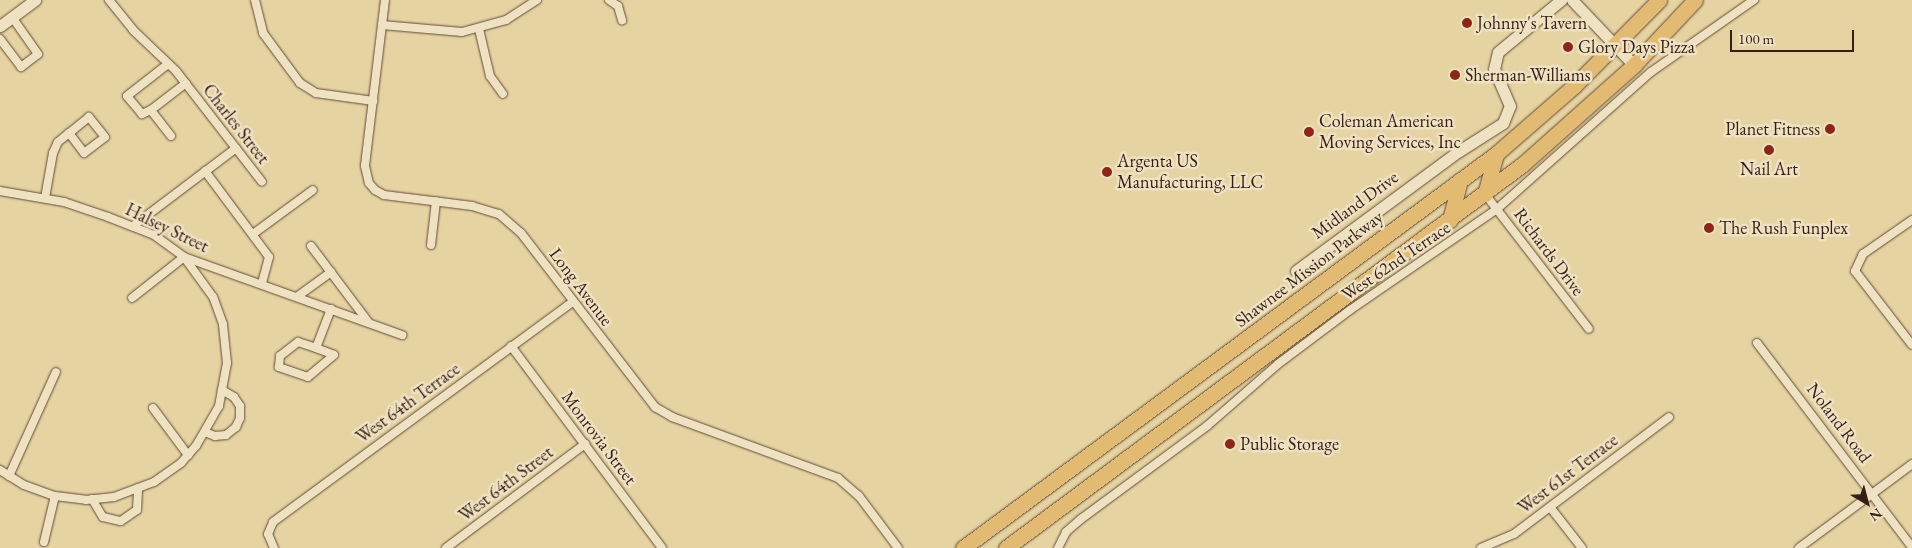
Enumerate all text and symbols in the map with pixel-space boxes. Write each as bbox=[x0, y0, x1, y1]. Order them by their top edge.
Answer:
place label: Johnny's Tavern bbox=[1477, 12, 1587, 34]
marker: Johnny's Tavern bbox=[1461, 17, 1473, 29]
scale bar bbox=[1732, 20, 1856, 52]
text: 100 m bbox=[1738, 29, 1774, 48]
place label: Glory Days Pizza bbox=[1578, 36, 1695, 58]
marker: Glory Days Pizza bbox=[1562, 41, 1574, 53]
place label: Sherman-Williams bbox=[1465, 64, 1591, 86]
marker: Sherman-Williams bbox=[1449, 69, 1461, 81]
street label: Charles Street bbox=[198, 80, 274, 168]
place label: Coleman American Moving Services, Inc bbox=[1319, 111, 1461, 154]
place label: Planet Fitness bbox=[1725, 118, 1820, 140]
marker: Planet Fitness bbox=[1824, 123, 1836, 135]
marker: Coleman American Moving Services, Inc bbox=[1303, 126, 1315, 138]
marker: Nail Art bbox=[1763, 144, 1775, 156]
place label: Argenta US Manufacturing, LLC bbox=[1117, 151, 1263, 193]
place label: Nail Art bbox=[1740, 158, 1798, 180]
marker: Argenta US Manufacturing, LLC bbox=[1101, 166, 1113, 178]
street label: Midland Drive bbox=[1307, 166, 1403, 244]
street label: Halsey Street bbox=[122, 199, 212, 257]
street label: Richards Drive bbox=[1509, 204, 1589, 300]
street label: Shawnee Mission Parkway bbox=[1231, 206, 1387, 332]
street label: West 62nd Terrace bbox=[1337, 217, 1455, 305]
place label: The Rush Funplex bbox=[1719, 217, 1848, 239]
marker: The Rush Funplex bbox=[1703, 222, 1715, 234]
street label: Long Avenue bbox=[545, 244, 617, 330]
street label: West 64th Terrace bbox=[352, 358, 464, 448]
street label: Noland Road bbox=[1802, 379, 1876, 467]
street label: Monrovia Street bbox=[557, 387, 641, 489]
street label: West 61st Terrace bbox=[1514, 429, 1622, 519]
place label: Public Storage bbox=[1240, 433, 1339, 455]
marker: Public Storage bbox=[1224, 438, 1236, 450]
street label: West 64th Street bbox=[455, 442, 557, 526]
north arrow bbox=[1842, 478, 1892, 528]
text: N bbox=[1866, 504, 1886, 526]

